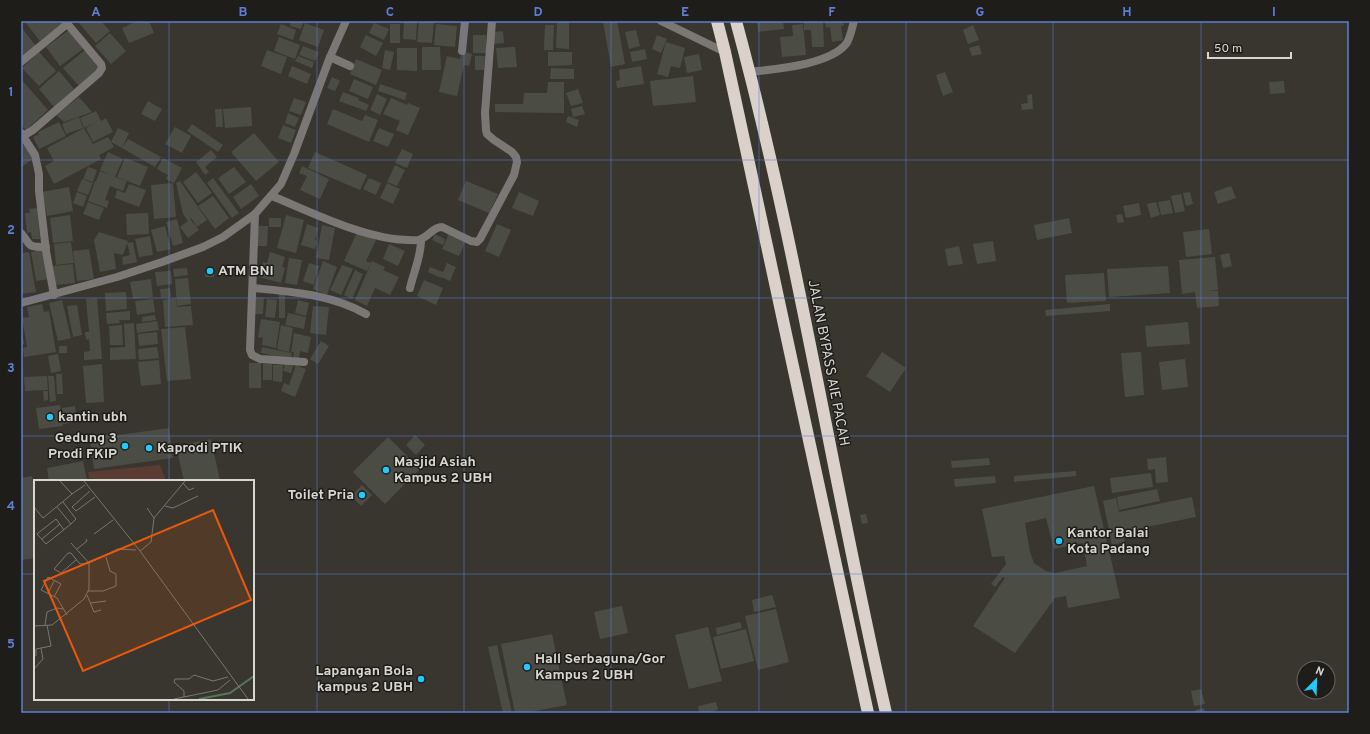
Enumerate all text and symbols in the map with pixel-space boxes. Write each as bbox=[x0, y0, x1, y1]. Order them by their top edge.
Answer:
text: A bbox=[91, 5, 101, 21]
text: B bbox=[239, 5, 248, 21]
text: C bbox=[386, 5, 394, 21]
text: D bbox=[533, 5, 543, 21]
text: E bbox=[681, 5, 689, 21]
text: F bbox=[828, 5, 836, 21]
text: G bbox=[976, 5, 985, 21]
text: H bbox=[1122, 5, 1132, 21]
text: I bbox=[1272, 5, 1276, 21]
scale bar bbox=[1208, 34, 1291, 60]
text: 50 m bbox=[1214, 41, 1242, 57]
text: 1 bbox=[8, 85, 14, 101]
text: 2 bbox=[7, 223, 15, 239]
place label: ATM BNI bbox=[218, 263, 274, 280]
marker: ATM BNI bbox=[205, 266, 215, 276]
street label: JALAN BYPASS AIE PACAH bbox=[804, 278, 852, 448]
text: 3 bbox=[7, 361, 15, 377]
place label: kantin ubh bbox=[58, 409, 127, 426]
marker: kantin ubh bbox=[45, 412, 55, 422]
place label: Gedung 3 Prodi FKIP bbox=[48, 430, 117, 463]
place label: Kaprodi PTIK bbox=[157, 440, 243, 457]
marker: Gedung 3 Prodi FKIP bbox=[120, 441, 130, 451]
marker: Kaprodi PTIK bbox=[144, 443, 154, 453]
place label: Masjid Asiah Kampus 2 UBH bbox=[394, 454, 492, 487]
marker: Masjid Asiah Kampus 2 UBH bbox=[381, 465, 391, 475]
inset map bbox=[34, 480, 254, 700]
place label: Toilet Pria bbox=[288, 487, 354, 504]
marker: Toilet Pria bbox=[357, 490, 367, 500]
text: 4 bbox=[7, 499, 15, 515]
place label: Kantor Balai Kota Padang bbox=[1067, 525, 1150, 558]
marker: Kantor Balai Kota Padang bbox=[1054, 536, 1064, 546]
text: 5 bbox=[7, 637, 15, 653]
place label: Hall Serbaguna/Gor Kampus 2 UBH bbox=[535, 651, 665, 684]
north arrow bbox=[1296, 660, 1336, 700]
marker: Hall Serbaguna/Gor Kampus 2 UBH bbox=[522, 662, 532, 672]
place label: Lapangan Bola kampus 2 UBH bbox=[315, 663, 413, 696]
text: N bbox=[1313, 664, 1326, 680]
marker: Lapangan Bola kampus 2 UBH bbox=[416, 674, 426, 684]

